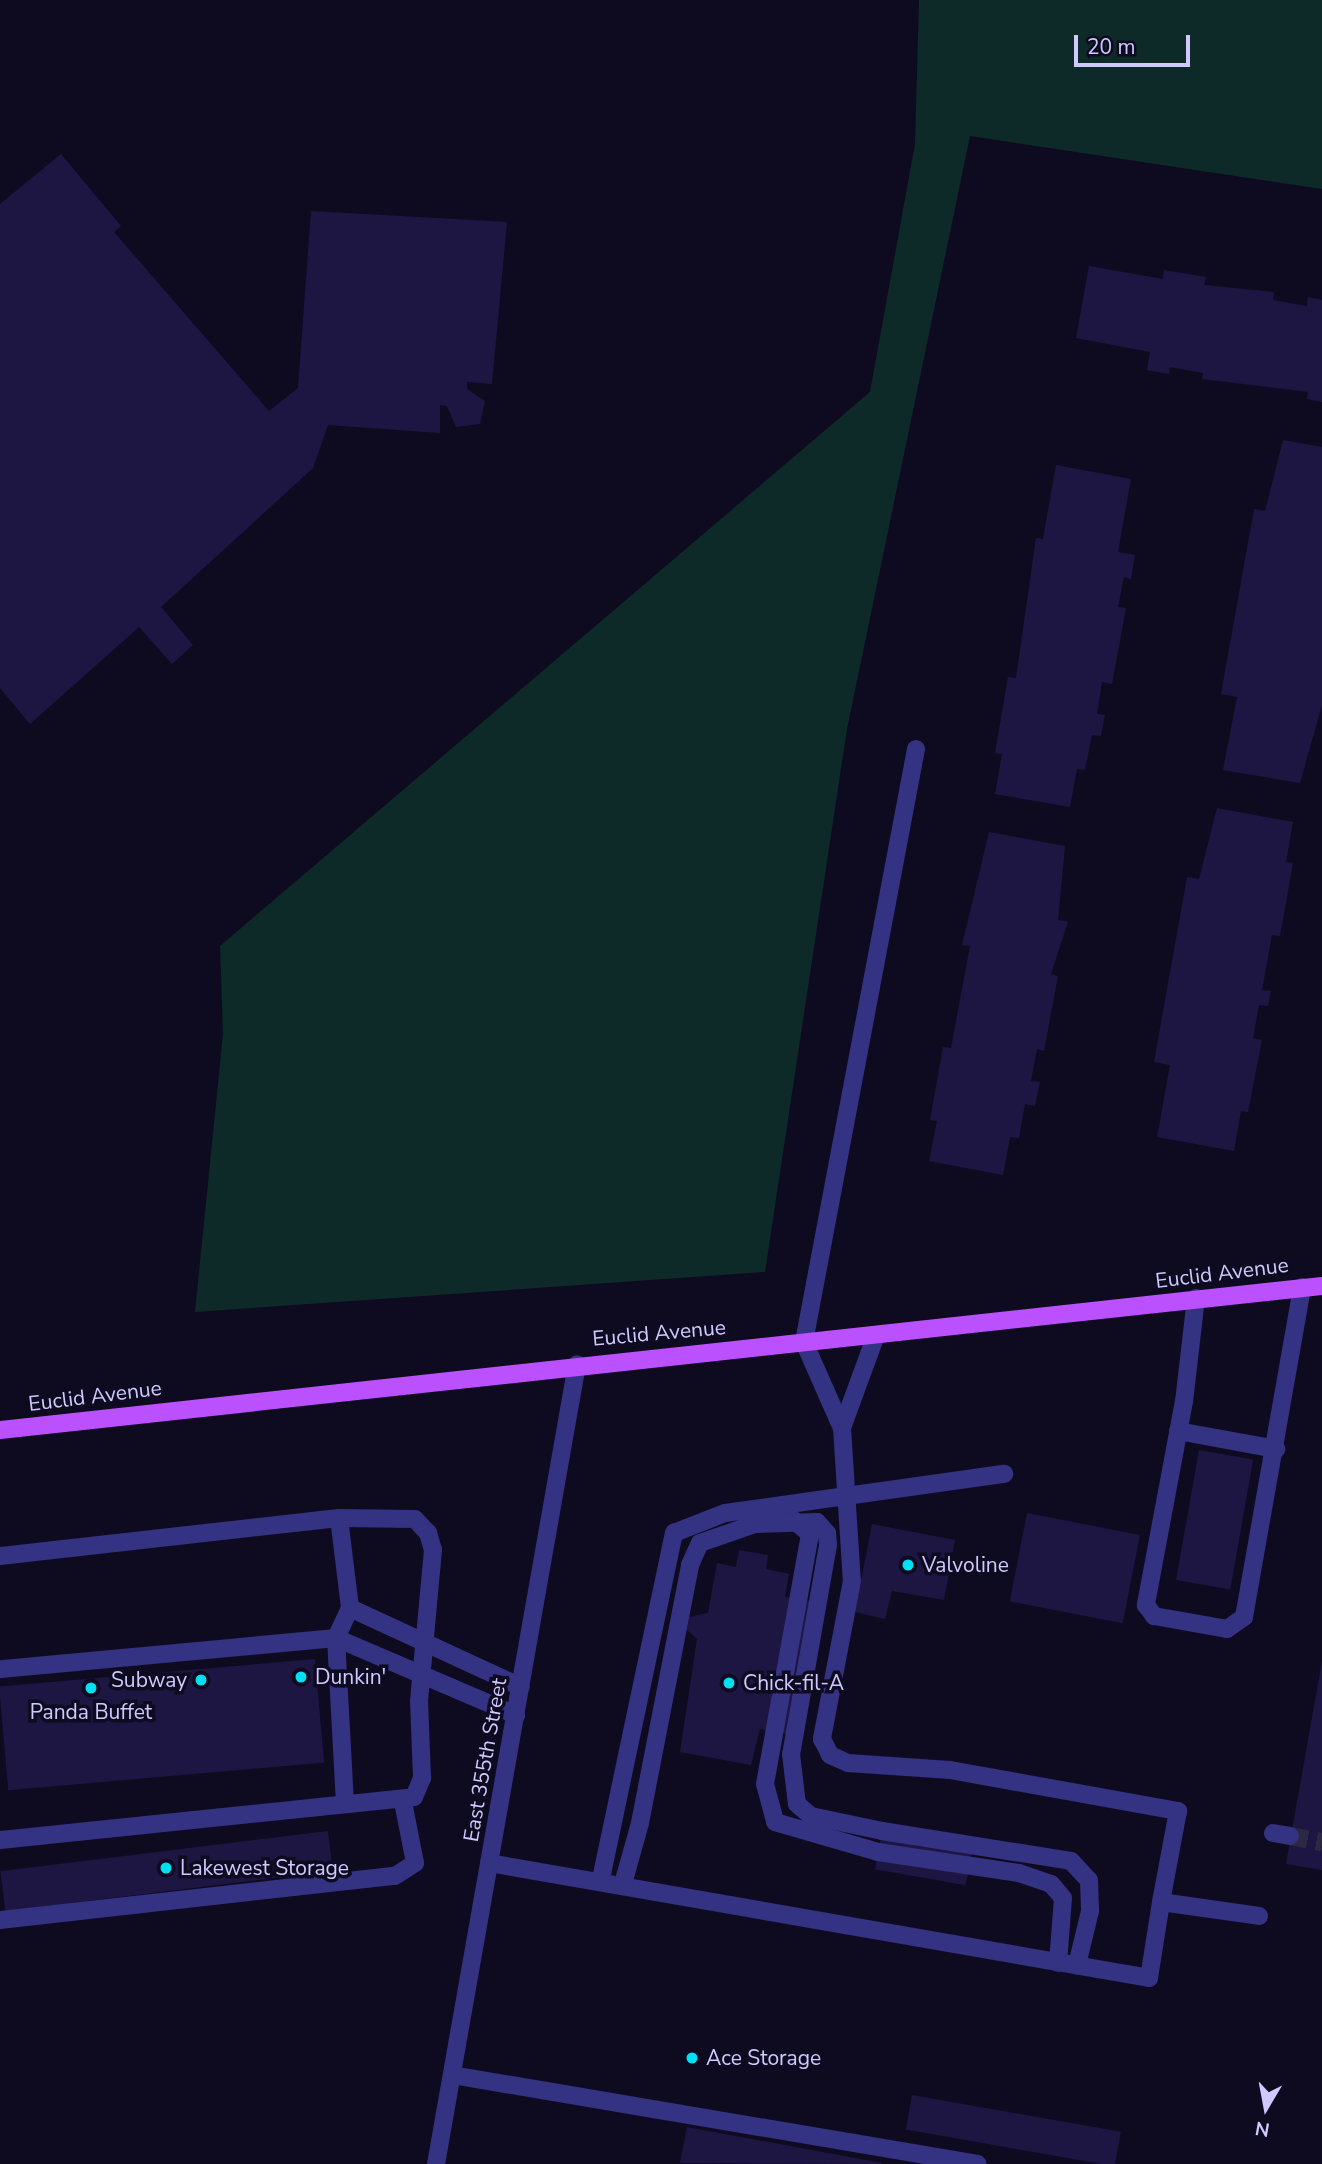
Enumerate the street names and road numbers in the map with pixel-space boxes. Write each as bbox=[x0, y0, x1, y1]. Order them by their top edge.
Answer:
street label: Euclid Avenue bbox=[1154, 1252, 1290, 1294]
street label: Euclid Avenue bbox=[591, 1315, 727, 1351]
street label: Euclid Avenue bbox=[27, 1375, 163, 1417]
street label: East 355th Street bbox=[458, 1676, 512, 1844]

